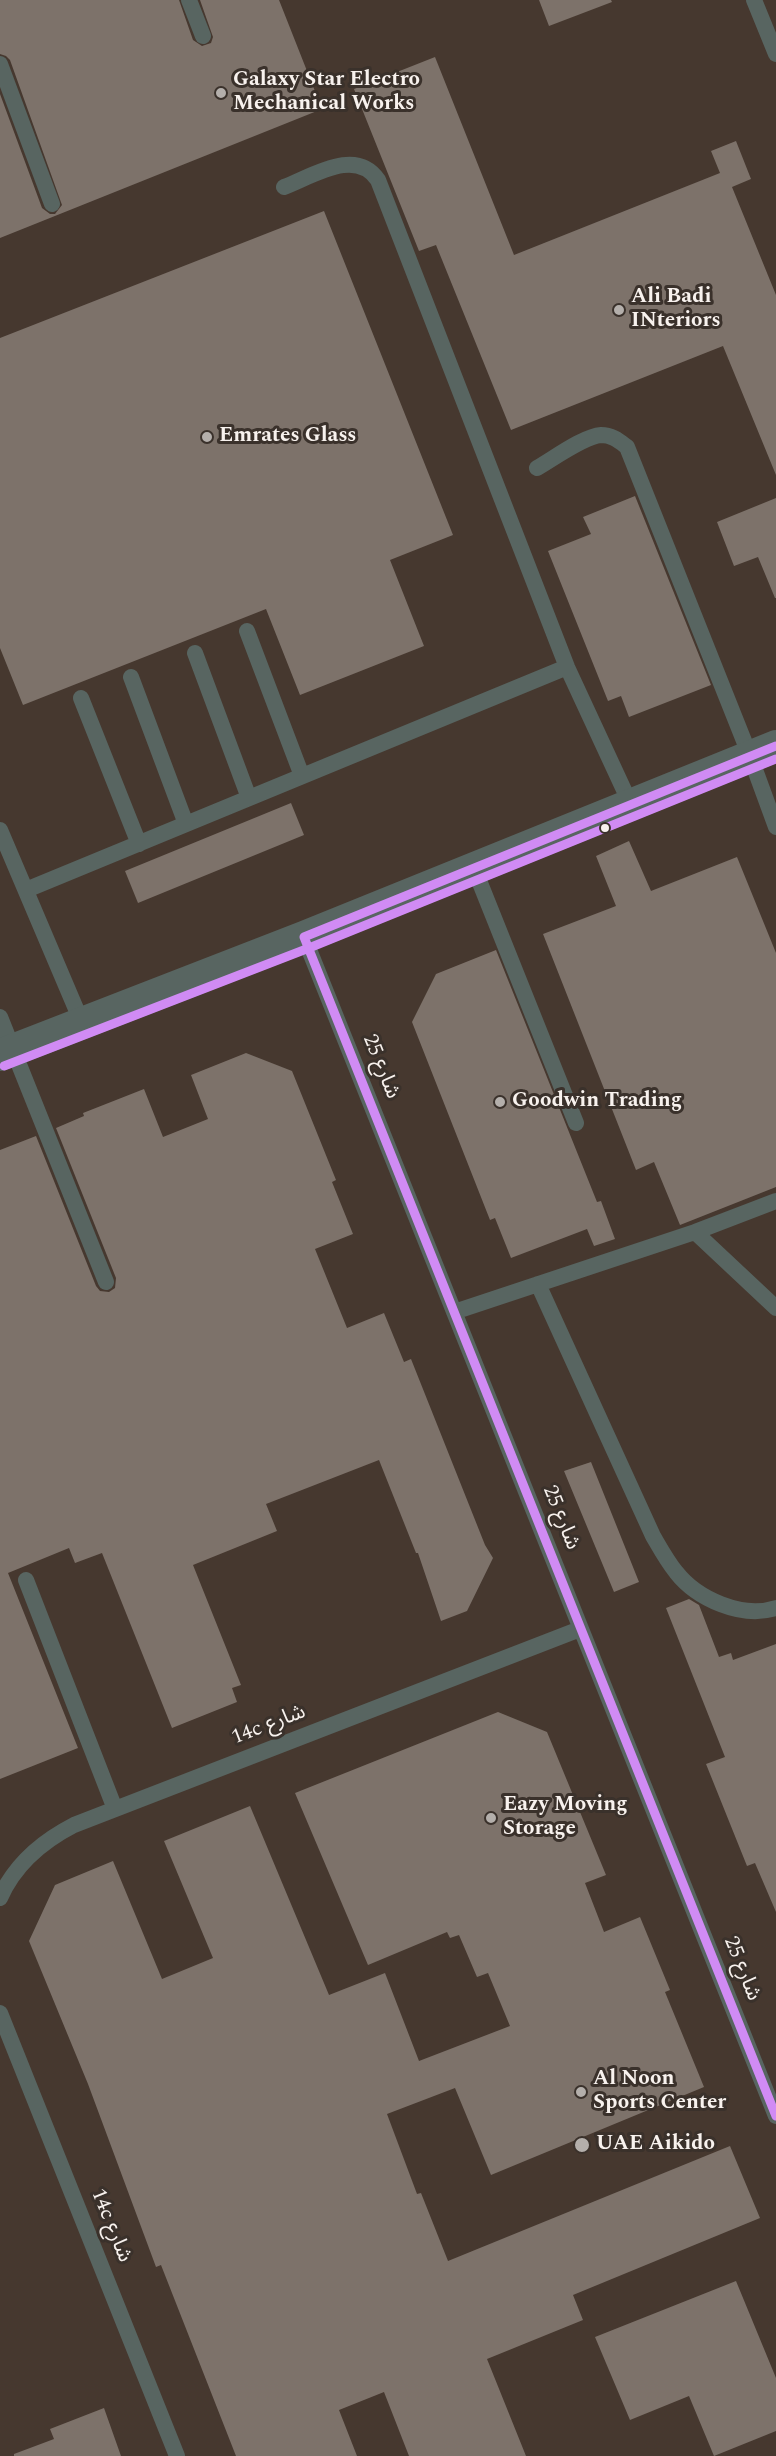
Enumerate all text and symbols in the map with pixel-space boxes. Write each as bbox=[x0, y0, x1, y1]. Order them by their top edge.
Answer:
place label: Galaxy Star Electro Mechanical Works bbox=[233, 68, 420, 118]
marker: Galaxy Star Electro Mechanical Works bbox=[214, 86, 228, 100]
place label: Ali Badi INteriors bbox=[631, 285, 721, 335]
marker: Ali Badi INteriors bbox=[612, 303, 626, 317]
place label: Emrates Glass bbox=[219, 424, 357, 450]
marker: Emrates Glass bbox=[200, 430, 214, 444]
unlabelled marker bbox=[599, 822, 611, 834]
street label: شارع 25 bbox=[356, 1031, 404, 1103]
place label: Goodwin Trading bbox=[512, 1089, 682, 1115]
marker: Goodwin Trading bbox=[493, 1095, 507, 1109]
street label: شارع 25 bbox=[536, 1482, 584, 1554]
street label: 14c شارع bbox=[228, 1700, 310, 1752]
place label: Eazy Moving Storage bbox=[503, 1793, 628, 1843]
marker: Eazy Moving Storage bbox=[484, 1811, 498, 1825]
street label: شارع 25 bbox=[717, 1933, 765, 2005]
place label: Al Noon Sports Center bbox=[593, 2067, 726, 2117]
marker: Al Noon Sports Center bbox=[574, 2085, 588, 2099]
place label: UAE Aikido bbox=[596, 2132, 715, 2158]
marker: UAE Aikido bbox=[573, 2136, 591, 2154]
street label: 14c شارع bbox=[84, 2185, 136, 2267]

